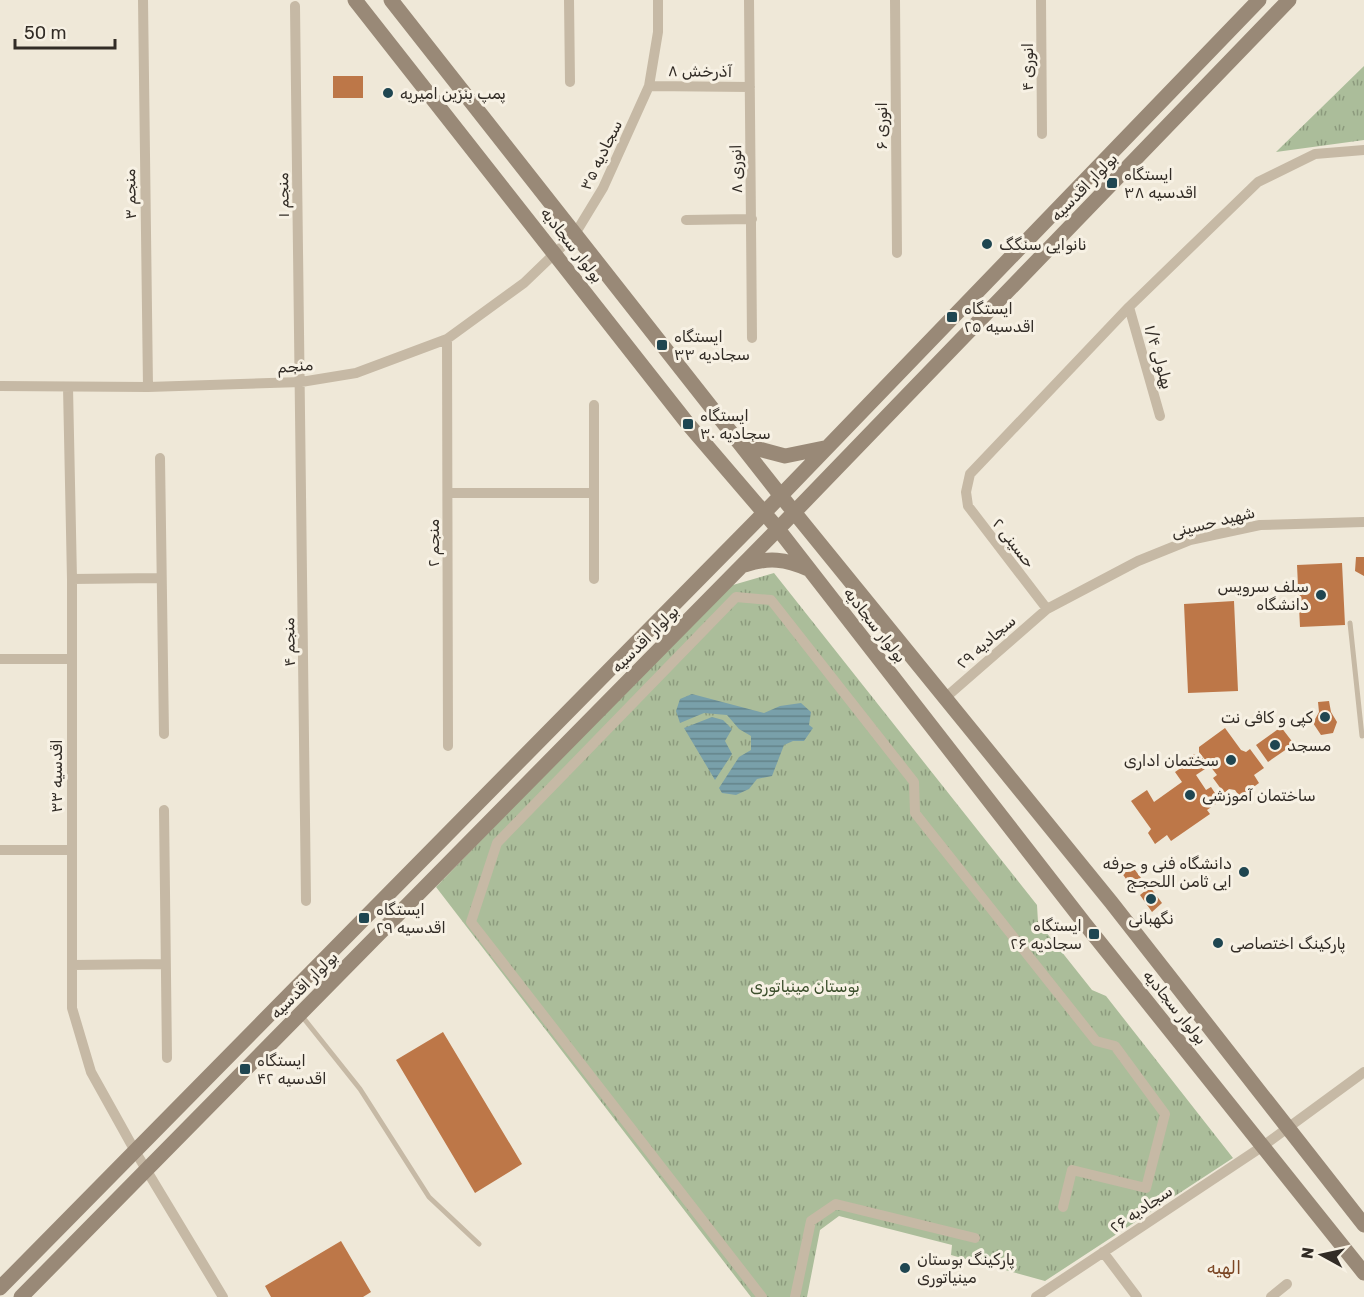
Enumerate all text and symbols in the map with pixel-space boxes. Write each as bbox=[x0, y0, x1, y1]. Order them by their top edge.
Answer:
scale bar bbox=[15, 12, 116, 50]
text: 50 m bbox=[24, 22, 67, 44]
street label: انوری ۴ bbox=[1018, 43, 1038, 91]
street label: آذرخش ۸ bbox=[668, 61, 733, 82]
place label: پمپ بنزین امیریه bbox=[400, 84, 506, 104]
marker: پمپ بنزین امیریه bbox=[381, 86, 395, 100]
street label: انوری ۶ bbox=[872, 102, 892, 150]
street label: سجادیه ۳۵ bbox=[576, 117, 626, 193]
street label: انوری ۸ bbox=[726, 144, 747, 194]
street label: بولوار اقدسیه bbox=[1047, 149, 1122, 226]
place label: ایستگاه اقدسیه ۳۸ bbox=[1124, 165, 1197, 202]
street label: منجم ۳ bbox=[120, 168, 141, 219]
street label: منجم ۱ bbox=[273, 172, 294, 218]
marker: ایستگاه اقدسیه ۳۸ bbox=[1105, 176, 1119, 190]
street label: بولوار سجادیه bbox=[536, 204, 607, 287]
place label: نانوایی سنگگ bbox=[999, 235, 1087, 255]
marker: نانوایی سنگگ bbox=[980, 237, 994, 251]
place label: ایستگاه اقدسیه ۲۵ bbox=[964, 299, 1035, 336]
marker: ایستگاه اقدسیه ۲۵ bbox=[945, 310, 959, 324]
street label: بهلولی ۱/۴ bbox=[1140, 323, 1177, 392]
place label: ایستگاه سجادیه ۳۳ bbox=[674, 327, 750, 364]
marker: ایستگاه سجادیه ۳۳ bbox=[655, 338, 669, 352]
street label: منجم bbox=[276, 355, 314, 378]
place label: ایستگاه سجادیه ۳۰ bbox=[700, 406, 771, 443]
marker: ایستگاه سجادیه ۳۰ bbox=[681, 417, 695, 431]
street label: شهید حسینی bbox=[1169, 502, 1257, 543]
street label: حسینی ۲ bbox=[989, 514, 1039, 572]
street label: منجم ۲ bbox=[424, 519, 444, 567]
place label: سلف سرویس دانشگاه bbox=[1218, 577, 1309, 614]
street label: بولوار سجادیه bbox=[839, 584, 910, 667]
marker: سلف سرویس دانشگاه bbox=[1314, 588, 1328, 602]
street label: بولوار اقدسیه bbox=[607, 601, 683, 677]
street label: سجادیه ۲۹ bbox=[952, 611, 1020, 673]
street label: منجم ۴ bbox=[279, 617, 300, 667]
place label: کپی و کافی نت bbox=[1221, 708, 1314, 728]
marker: کپی و کافی نت bbox=[1318, 710, 1332, 724]
place label: مسجد bbox=[1287, 736, 1331, 755]
marker: مسجد bbox=[1268, 738, 1282, 752]
street label: اقدسیه ۳۳ bbox=[47, 739, 66, 813]
place label: سختمان اداری bbox=[1124, 751, 1219, 771]
marker: سختمان اداری bbox=[1224, 753, 1238, 767]
place label: ساختمان آموزشی bbox=[1202, 786, 1316, 806]
marker: ساختمان آموزشی bbox=[1183, 788, 1197, 802]
place label: دانشگاه فنی و حرفه ایی ثامن اللحجج bbox=[1103, 854, 1232, 893]
marker: دانشگاه فنی و حرفه ایی ثامن اللحجج bbox=[1237, 865, 1251, 879]
marker: نگهبانی bbox=[1144, 892, 1158, 906]
place label: ایستگاه اقدسیه ۲۹ bbox=[376, 900, 446, 937]
place label: نگهبانی bbox=[1128, 909, 1174, 929]
marker: ایستگاه اقدسیه ۲۹ bbox=[357, 911, 371, 925]
place label: ایستگاه سجادیه ۲۶ bbox=[1010, 916, 1082, 953]
marker: ایستگاه سجادیه ۲۶ bbox=[1087, 927, 1101, 941]
place label: پارکینگ اختصاصی bbox=[1230, 934, 1346, 954]
marker: پارکینگ اختصاصی bbox=[1211, 936, 1225, 950]
street label: بولوار اقدسیه bbox=[266, 947, 342, 1023]
street label: بولوار سجادیه bbox=[1138, 966, 1211, 1049]
park label: بوستان مینیاتوری bbox=[750, 977, 860, 997]
place label: ایستگاه اقدسیه ۴۲ bbox=[257, 1051, 327, 1088]
marker: ایستگاه اقدسیه ۴۲ bbox=[238, 1062, 252, 1076]
street label: سجادیه ۲۶ bbox=[1106, 1181, 1176, 1237]
north arrow bbox=[1292, 1225, 1352, 1285]
text: N bbox=[1297, 1246, 1318, 1260]
place label: پارکینگ بوستان مینیاتوری bbox=[917, 1250, 1015, 1288]
district label: الهیه bbox=[1207, 1257, 1241, 1279]
marker: پارکینگ بوستان مینیاتوری bbox=[898, 1261, 912, 1275]

